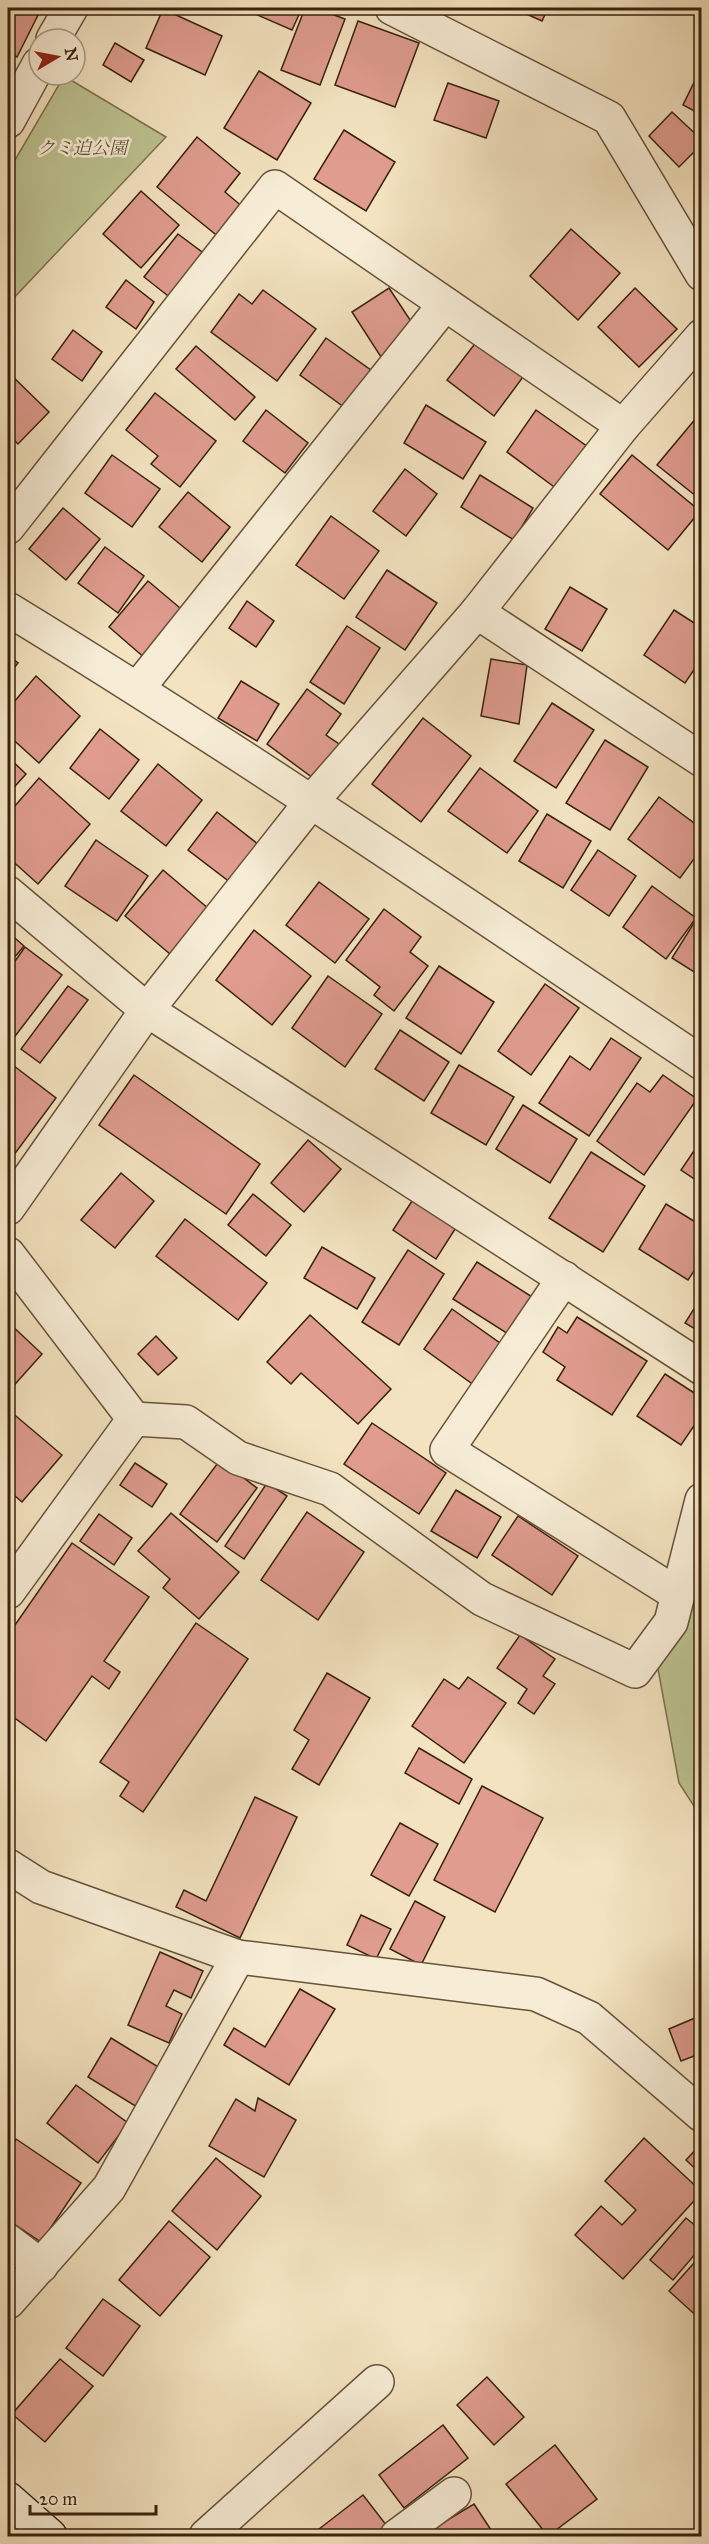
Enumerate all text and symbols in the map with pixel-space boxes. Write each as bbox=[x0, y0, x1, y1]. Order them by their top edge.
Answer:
north arrow bbox=[27, 27, 87, 87]
text: N bbox=[61, 46, 82, 63]
park label: クミ迫公園 bbox=[37, 137, 130, 159]
scale bar bbox=[30, 2478, 156, 2516]
text: 20 m bbox=[39, 2488, 77, 2510]

